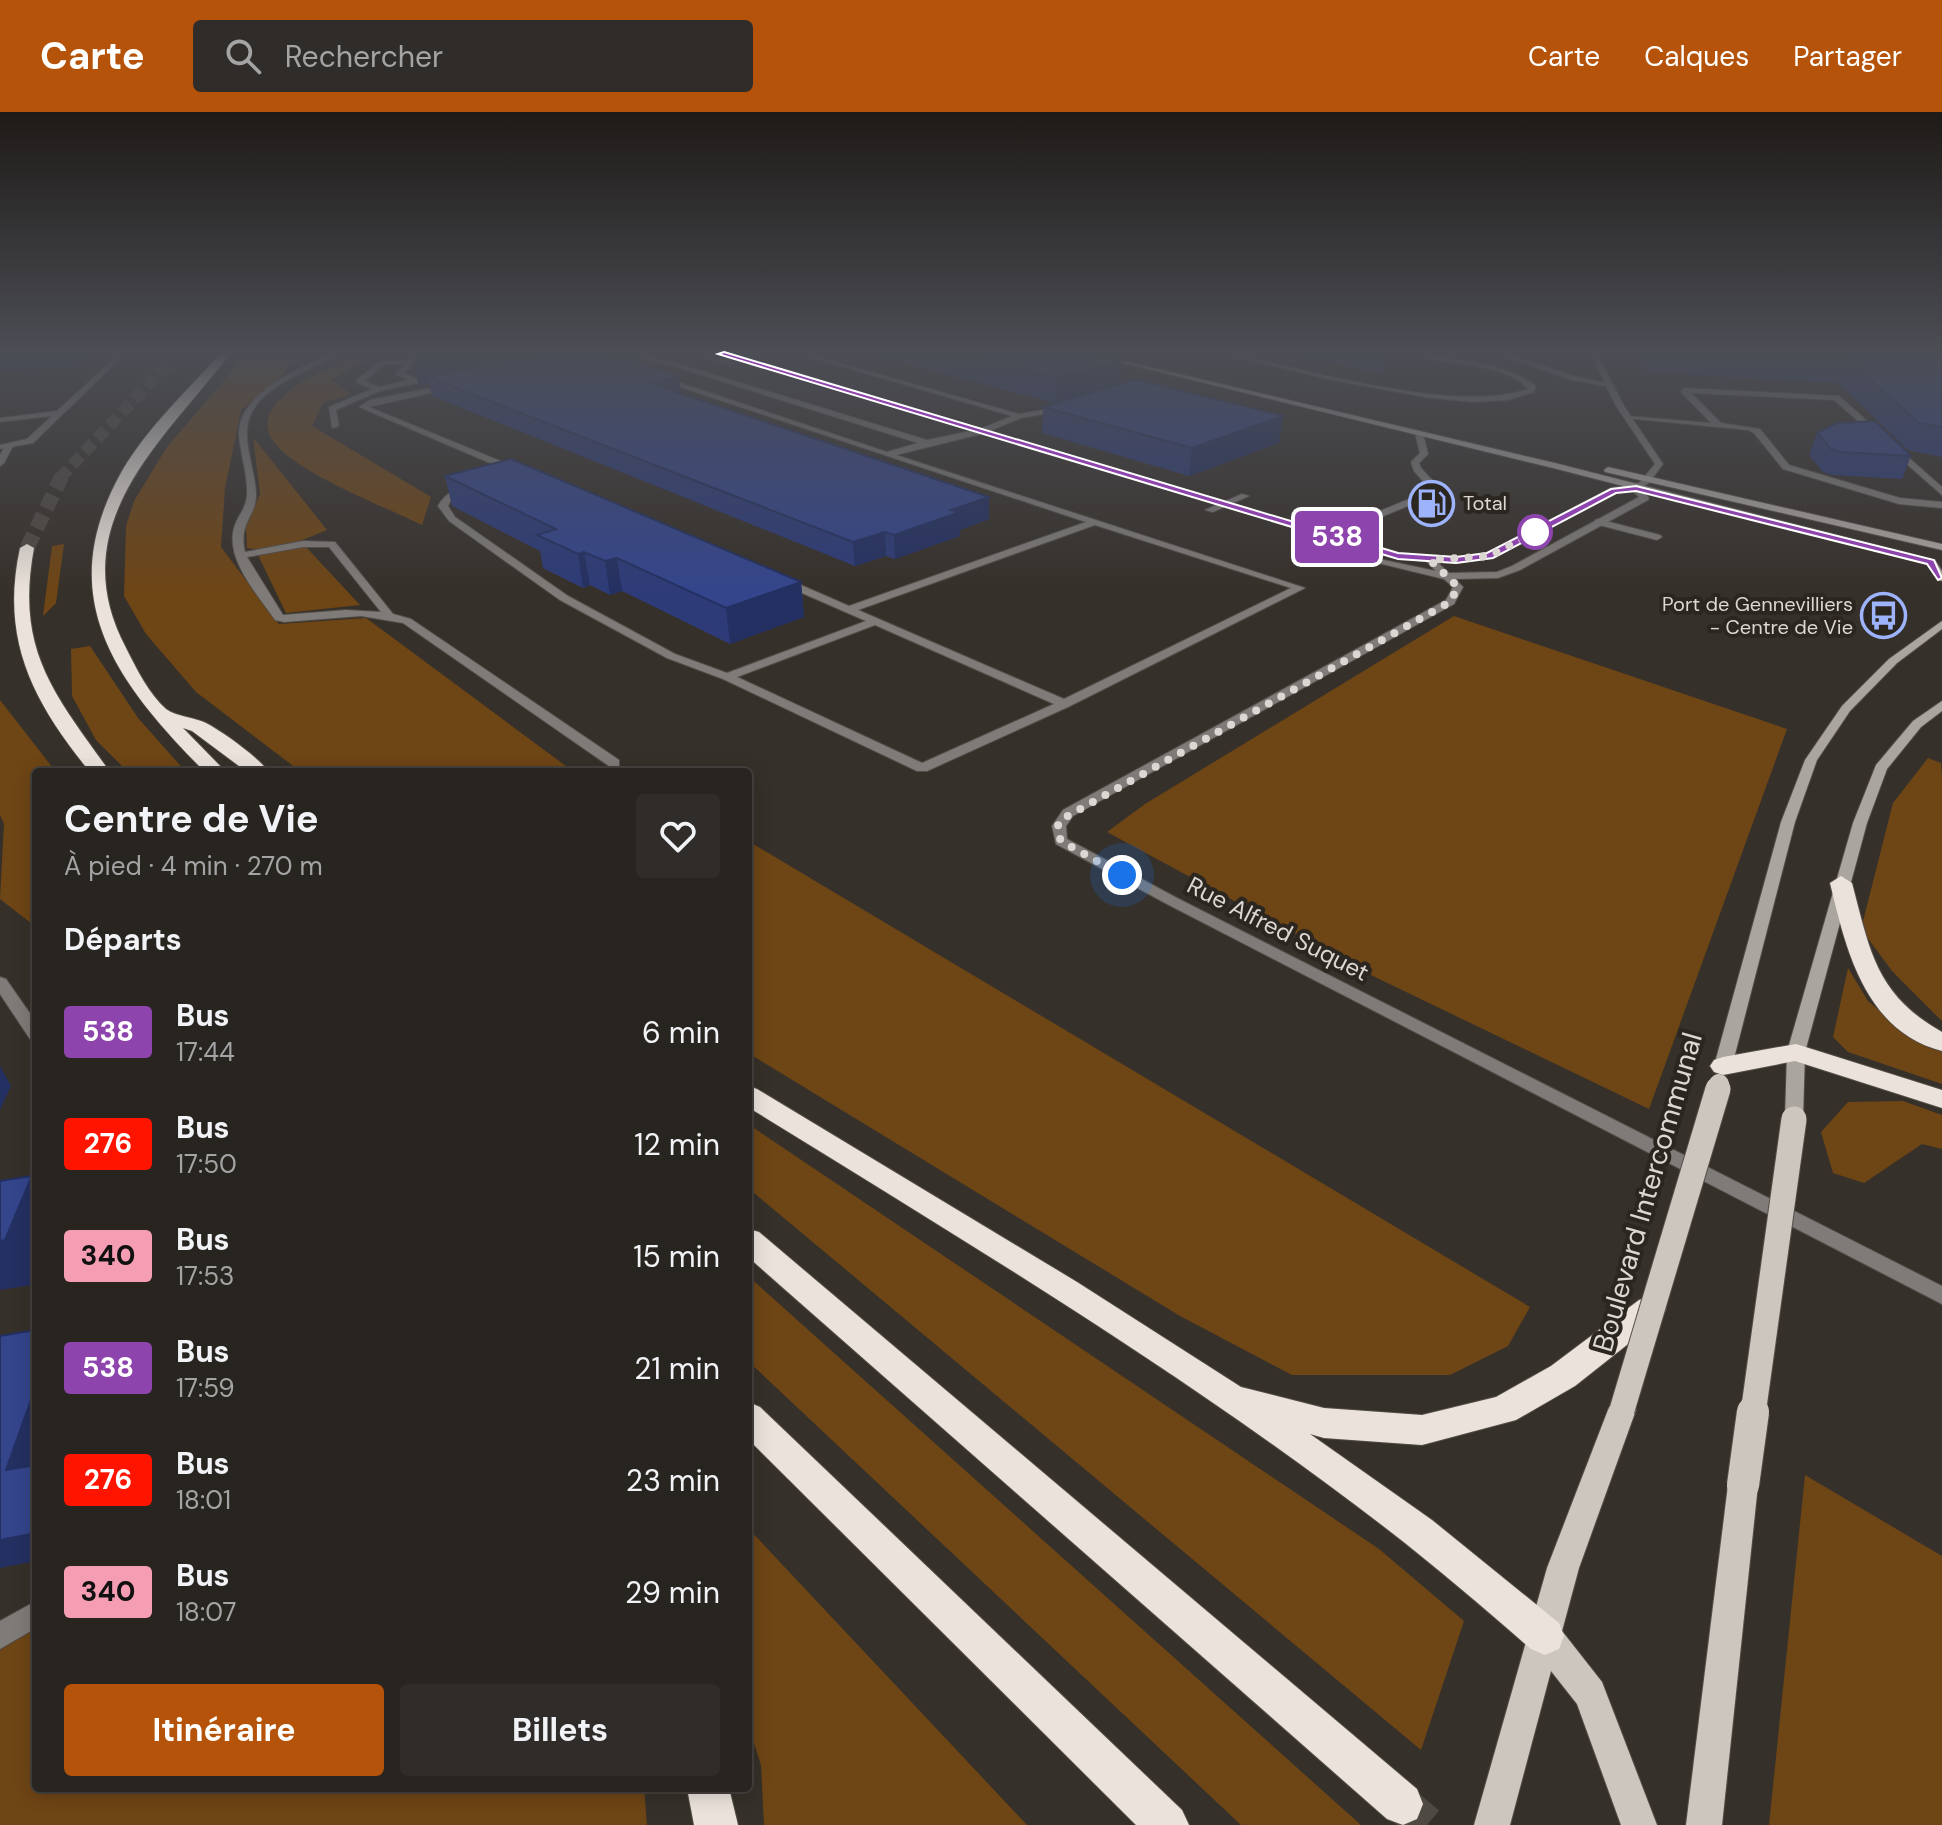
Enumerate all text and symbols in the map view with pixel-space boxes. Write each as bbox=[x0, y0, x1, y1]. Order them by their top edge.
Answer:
search box bbox=[193, 20, 753, 92]
text: Carte bbox=[40, 31, 145, 81]
icon: search bbox=[221, 34, 265, 78]
text: Rechercher bbox=[285, 37, 443, 76]
text: Carte bbox=[1528, 38, 1600, 75]
text: Calques bbox=[1644, 38, 1749, 75]
text: Partager bbox=[1793, 38, 1902, 75]
fuel station icon: Total bbox=[1408, 479, 1456, 527]
place label: Total bbox=[1463, 490, 1507, 516]
line badge: 538 bbox=[1291, 511, 1383, 563]
unlabelled marker bbox=[1518, 515, 1552, 549]
text: 538 bbox=[1311, 518, 1363, 555]
place label: Port de Gennevilliers - Centre de Vie bbox=[1662, 591, 1853, 640]
bus stop icon: Port de Gennevilliers - Centre de Vie bbox=[1860, 591, 1908, 639]
text: Centre de Vie bbox=[64, 794, 319, 844]
button: heart bbox=[636, 794, 720, 878]
text: À pied · 4 min · 270 m bbox=[64, 849, 323, 883]
your location bbox=[1102, 855, 1142, 895]
street label: Rue Alfred Suquet bbox=[1182, 869, 1374, 988]
text: Départs bbox=[64, 920, 182, 959]
text: Bus bbox=[176, 996, 230, 1035]
text: 538 bbox=[82, 1013, 134, 1050]
text: 6 min bbox=[642, 1013, 720, 1052]
street label: Boulevard Intercommunal bbox=[1584, 1028, 1711, 1356]
text: 17:44 bbox=[176, 1035, 235, 1069]
text: Bus bbox=[176, 1108, 230, 1147]
text: 276 bbox=[84, 1125, 132, 1162]
text: 12 min bbox=[634, 1125, 720, 1164]
text: 17:50 bbox=[176, 1147, 237, 1181]
text: Bus bbox=[176, 1220, 230, 1259]
text: 340 bbox=[81, 1237, 135, 1274]
text: 15 min bbox=[633, 1237, 720, 1276]
text: 17:53 bbox=[176, 1259, 234, 1293]
text: Bus bbox=[176, 1332, 230, 1371]
text: 538 bbox=[82, 1349, 134, 1386]
text: 21 min bbox=[634, 1349, 720, 1388]
text: 17:59 bbox=[176, 1371, 235, 1405]
text: Bus bbox=[176, 1444, 230, 1483]
text: 276 bbox=[84, 1461, 132, 1498]
text: 23 min bbox=[626, 1461, 720, 1500]
text: 18:01 bbox=[176, 1483, 231, 1517]
text: Bus bbox=[176, 1556, 230, 1595]
text: 340 bbox=[81, 1573, 135, 1610]
text: 29 min bbox=[625, 1573, 720, 1612]
text: 18:07 bbox=[176, 1595, 236, 1629]
button: Itinéraire bbox=[64, 1684, 384, 1776]
button: Billets bbox=[400, 1684, 720, 1776]

